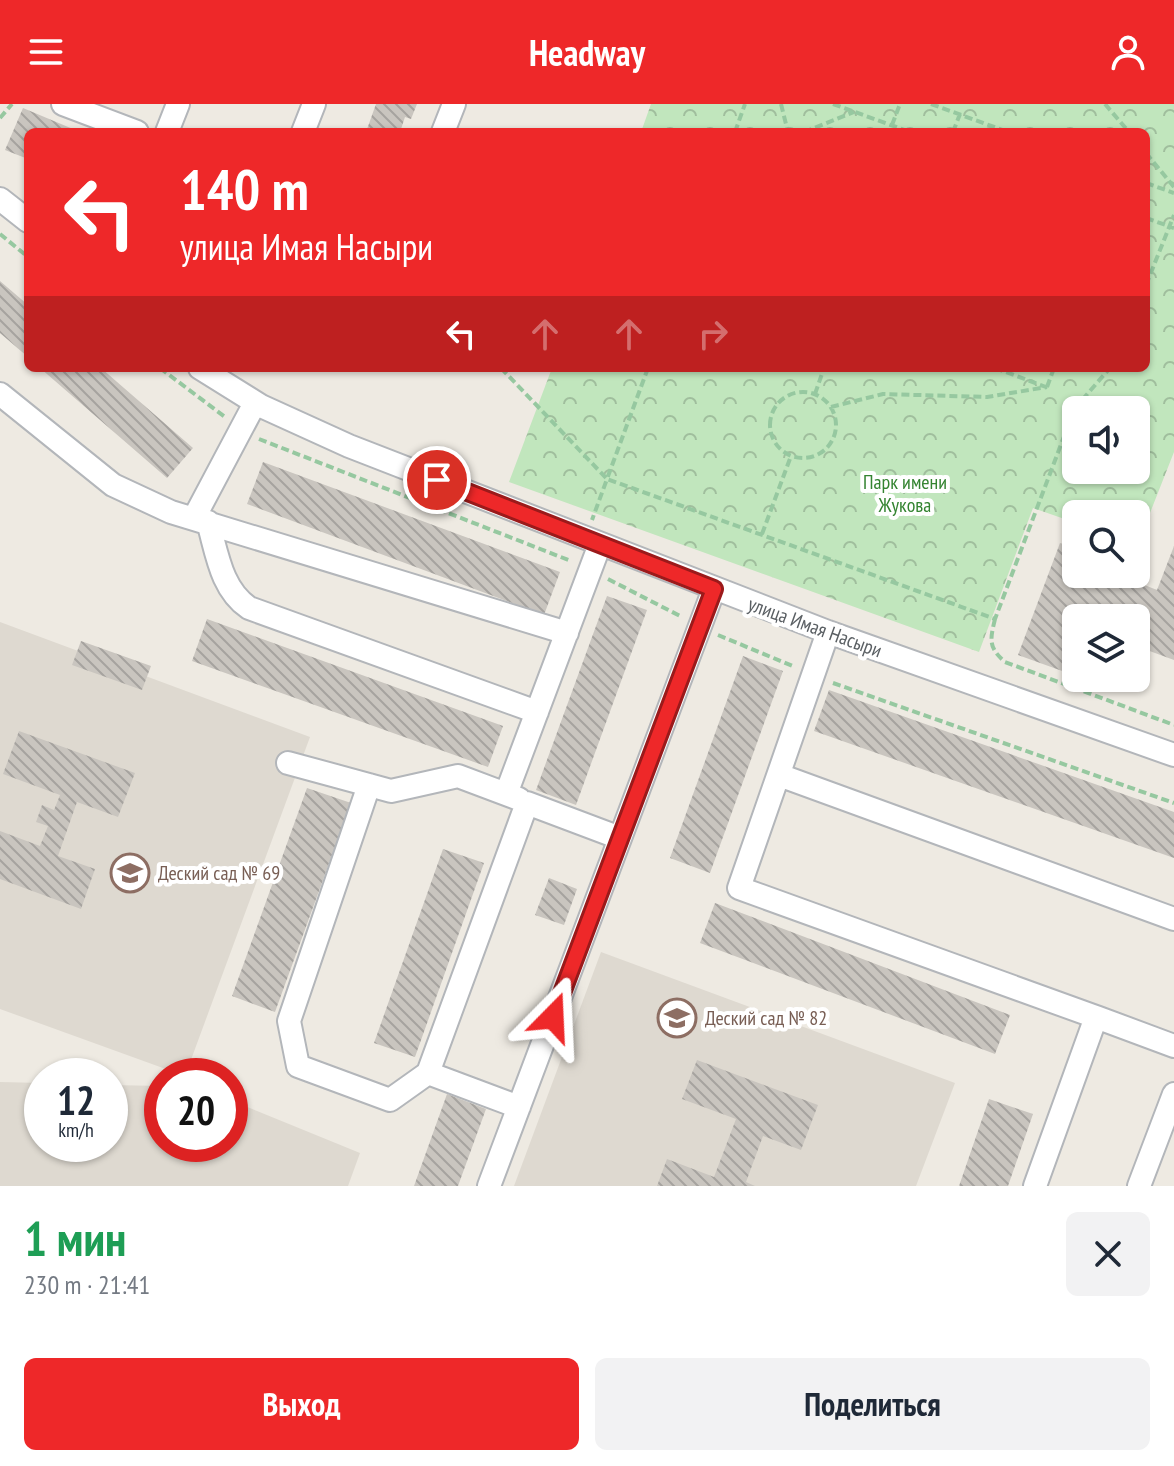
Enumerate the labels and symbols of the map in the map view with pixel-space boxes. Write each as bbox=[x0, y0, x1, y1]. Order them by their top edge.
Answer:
pin bbox=[403, 446, 471, 514]
park label: Парк имени Жукова bbox=[863, 469, 947, 518]
street label: улица Имая Насыри bbox=[744, 591, 886, 663]
school or university icon: Деский сад № 69 bbox=[109, 852, 151, 894]
place label: Деский сад № 69 bbox=[158, 860, 280, 886]
position arrow bbox=[511, 975, 595, 1059]
school or university icon: Деский сад № 82 bbox=[656, 997, 698, 1039]
place label: Деский сад № 82 bbox=[705, 1005, 827, 1031]
speed limit sign: 20 bbox=[144, 1058, 248, 1162]

